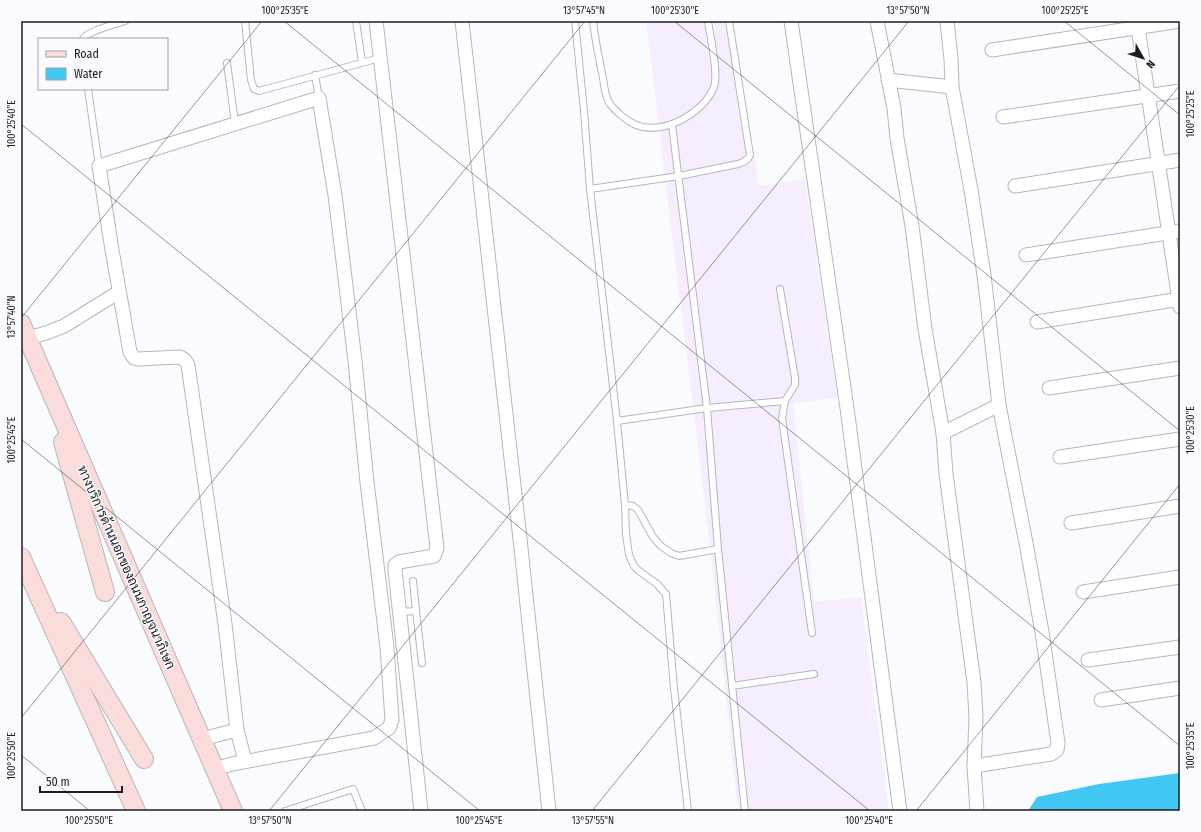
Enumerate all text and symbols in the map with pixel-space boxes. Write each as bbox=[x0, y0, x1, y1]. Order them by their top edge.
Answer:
text: 100°25'35"E bbox=[262, 5, 309, 17]
text: 13°57'45"N bbox=[563, 5, 605, 17]
text: 100°25'30"E bbox=[651, 5, 699, 17]
text: 13°57'50"N bbox=[886, 5, 930, 17]
text: 100°25'25"E bbox=[1042, 5, 1089, 17]
legend bbox=[38, 38, 168, 90]
north arrow bbox=[1123, 38, 1163, 78]
text: Road bbox=[74, 47, 99, 61]
text: N bbox=[1143, 57, 1158, 71]
text: Water bbox=[74, 67, 103, 81]
text: 100°25'25"E bbox=[1185, 90, 1197, 137]
text: 100°25'40"E bbox=[6, 100, 18, 148]
text: 13°57'40"N bbox=[6, 295, 18, 339]
text: 100°25'30"E bbox=[1185, 406, 1197, 454]
text: 100°25'45"E bbox=[6, 416, 18, 463]
street label: ทางบริการด้านนอกของถนนกาญจนาภิเษก bbox=[74, 462, 180, 672]
text: 100°25'35"E bbox=[1185, 722, 1197, 770]
text: 100°25'50"E bbox=[6, 732, 18, 780]
scale bar bbox=[40, 768, 122, 794]
text: 50 m bbox=[46, 775, 70, 789]
text: 100°25'50"E bbox=[65, 815, 113, 827]
text: 13°57'50"N bbox=[248, 815, 292, 827]
text: 100°25'45"E bbox=[456, 815, 503, 827]
text: 13°57'55"N bbox=[572, 815, 614, 827]
text: 100°25'40"E bbox=[845, 815, 893, 827]

